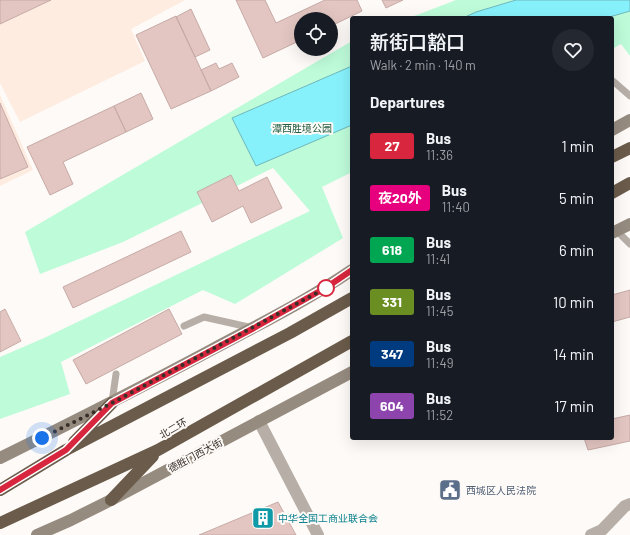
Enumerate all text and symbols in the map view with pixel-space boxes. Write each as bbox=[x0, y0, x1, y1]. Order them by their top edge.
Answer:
map controls bbox=[294, 12, 338, 56]
button: locate bbox=[294, 12, 338, 56]
button: heart bbox=[552, 29, 594, 71]
text: 新街口豁口 bbox=[370, 30, 465, 53]
text: Walk · 2 min · 140 m bbox=[370, 57, 476, 73]
text: Departures bbox=[370, 93, 445, 111]
park label: 潭西胜境公园 bbox=[272, 122, 332, 134]
text: Bus bbox=[426, 129, 451, 147]
text: 27 bbox=[385, 137, 399, 154]
text: 1 min bbox=[561, 137, 594, 155]
text: 11:36 bbox=[426, 147, 453, 163]
text: Bus bbox=[442, 181, 467, 199]
text: 夜20外 bbox=[378, 189, 422, 206]
text: 5 min bbox=[559, 189, 594, 207]
text: 11:40 bbox=[442, 199, 470, 215]
text: Bus bbox=[426, 233, 451, 251]
text: 618 bbox=[382, 241, 402, 258]
text: 6 min bbox=[559, 241, 594, 259]
text: 11:41 bbox=[426, 251, 450, 267]
unlabelled marker bbox=[317, 279, 335, 297]
text: Bus bbox=[426, 285, 451, 303]
text: 331 bbox=[382, 293, 402, 310]
text: 10 min bbox=[553, 293, 594, 311]
text: 11:45 bbox=[426, 303, 453, 319]
text: Bus bbox=[426, 337, 451, 355]
text: 347 bbox=[381, 345, 403, 362]
text: 14 min bbox=[553, 345, 594, 363]
text: 11:49 bbox=[426, 355, 453, 371]
text: Bus bbox=[426, 389, 451, 407]
text: 604 bbox=[380, 397, 404, 414]
text: 17 min bbox=[554, 397, 594, 415]
text: 11:52 bbox=[426, 407, 453, 423]
street label: 北二环 bbox=[157, 415, 189, 441]
your location bbox=[32, 428, 52, 448]
street label: 德胜门西大街 bbox=[166, 436, 224, 474]
public building icon: 西城区人民法院 bbox=[437, 477, 463, 503]
place label: 西城区人民法院 bbox=[466, 484, 536, 496]
building icon: 中华全国工商业联合会 bbox=[250, 505, 276, 531]
place label: 中华全国工商业联合会 bbox=[278, 512, 378, 524]

